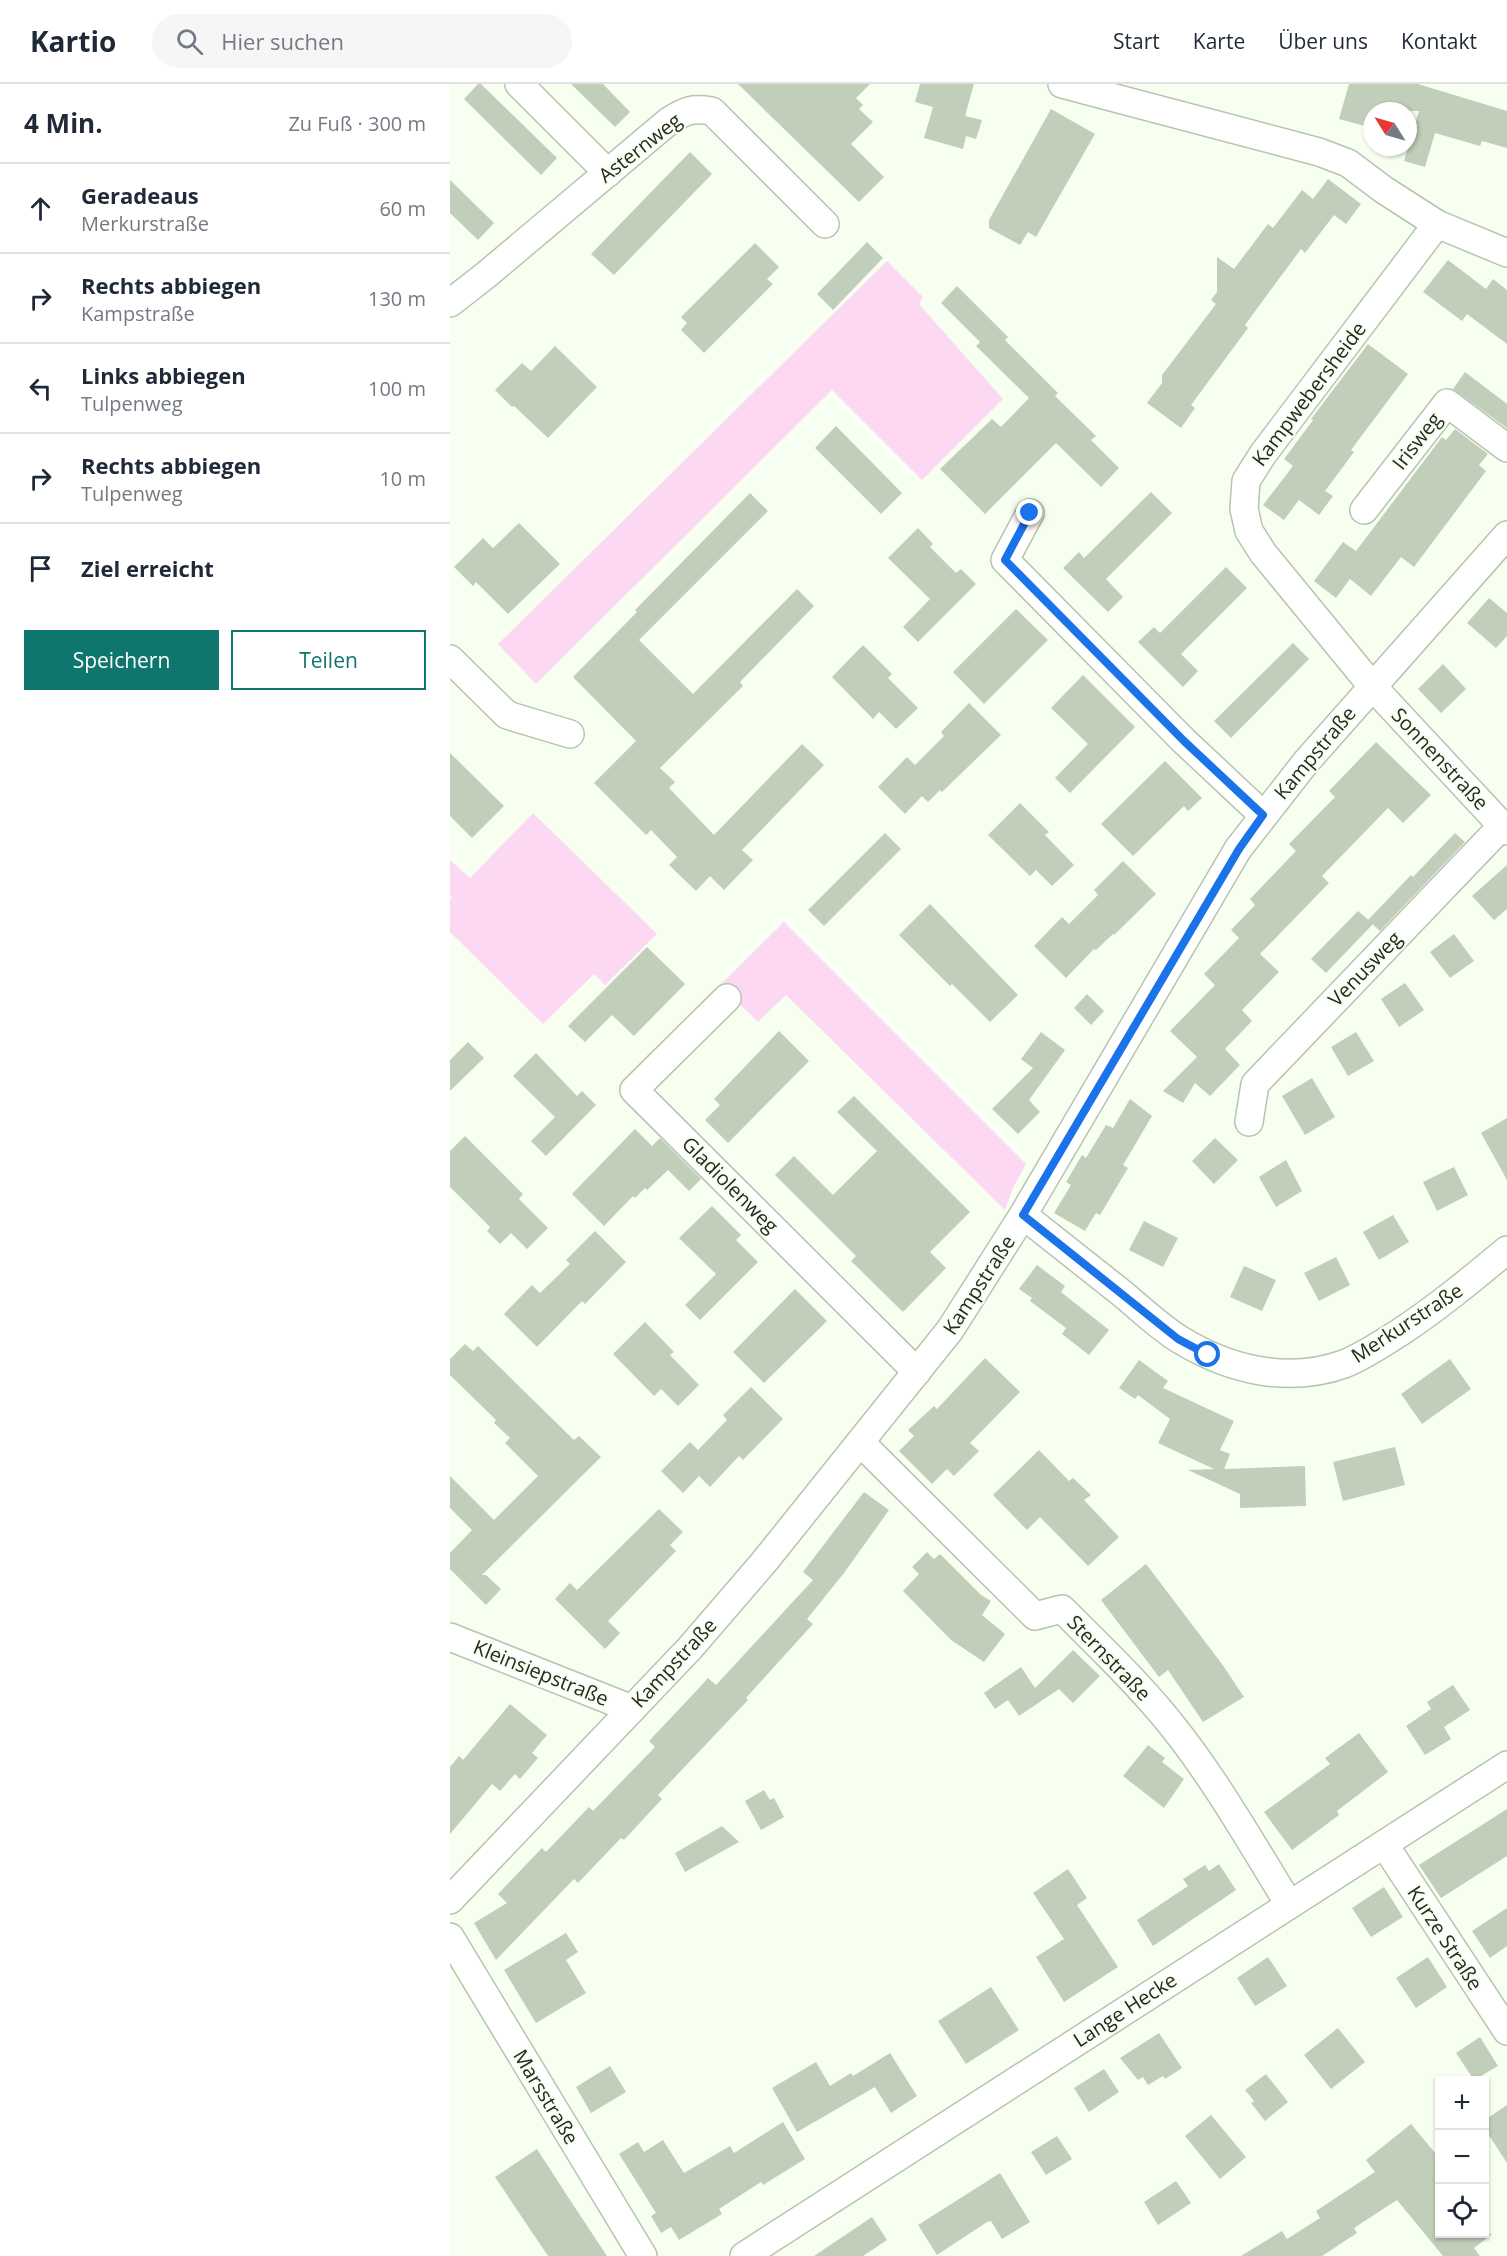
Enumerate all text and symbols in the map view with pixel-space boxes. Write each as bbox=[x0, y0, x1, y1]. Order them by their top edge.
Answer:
search box bbox=[152, 14, 572, 68]
text: Kartio bbox=[30, 22, 116, 60]
icon: search bbox=[173, 25, 206, 58]
text: Hier suchen bbox=[221, 26, 344, 56]
text: Start bbox=[1113, 27, 1160, 55]
text: Karte bbox=[1193, 27, 1245, 55]
text: Über uns bbox=[1278, 27, 1368, 55]
text: Kontakt bbox=[1401, 27, 1477, 55]
north arrow bbox=[1363, 102, 1417, 156]
text: 4 Min. bbox=[24, 105, 103, 141]
street label: Asternweg bbox=[593, 107, 687, 189]
text: Zu Fuß · 300 m bbox=[288, 110, 426, 137]
text: Geradeaus bbox=[81, 180, 199, 210]
icon: ahead bbox=[24, 192, 57, 225]
text: 60 m bbox=[379, 195, 426, 222]
text: Merkurstraße bbox=[81, 210, 209, 237]
text: Rechts abbiegen bbox=[81, 270, 261, 300]
icon: right bbox=[24, 282, 57, 315]
text: 130 m bbox=[368, 285, 426, 312]
text: Kampstraße bbox=[81, 300, 195, 327]
street label: Kampwebersheide bbox=[1245, 316, 1372, 471]
text: Links abbiegen bbox=[81, 360, 246, 390]
icon: left bbox=[24, 372, 57, 405]
text: 100 m bbox=[368, 375, 426, 402]
text: Tulpenweg bbox=[81, 390, 183, 417]
street label: Irisweg bbox=[1386, 406, 1448, 475]
text: Rechts abbiegen bbox=[81, 450, 261, 480]
icon: right bbox=[24, 462, 57, 495]
text: 10 m bbox=[379, 465, 426, 492]
text: Tulpenweg bbox=[81, 480, 183, 507]
route end bbox=[1016, 499, 1042, 525]
icon: arrive bbox=[24, 552, 57, 585]
text: Ziel erreicht bbox=[81, 553, 214, 583]
button: Speichern bbox=[24, 630, 219, 690]
button: Teilen bbox=[231, 630, 426, 690]
street label: Kampstraße bbox=[1268, 700, 1362, 805]
street label: Sonnenstraße bbox=[1386, 702, 1495, 816]
street label: Venusweg bbox=[1322, 925, 1407, 1012]
street label: Gladiolenweg bbox=[676, 1130, 785, 1239]
street label: Kampstraße bbox=[936, 1230, 1021, 1340]
street label: Merkurstraße bbox=[1346, 1276, 1468, 1369]
route start bbox=[1194, 1341, 1220, 1367]
street label: Sternstraße bbox=[1062, 1609, 1157, 1706]
street label: Kampstraße bbox=[625, 1612, 722, 1713]
street label: Kleinsiepstraße bbox=[470, 1633, 613, 1712]
street label: Kurze Straße bbox=[1402, 1880, 1489, 1995]
street label: Lange Hecke bbox=[1068, 1966, 1182, 2053]
street label: Marsstraße bbox=[507, 2044, 585, 2149]
map controls bbox=[1435, 2076, 1489, 2238]
button: + bbox=[1435, 2076, 1489, 2130]
button: − bbox=[1435, 2130, 1489, 2184]
button: locate bbox=[1435, 2184, 1489, 2238]

